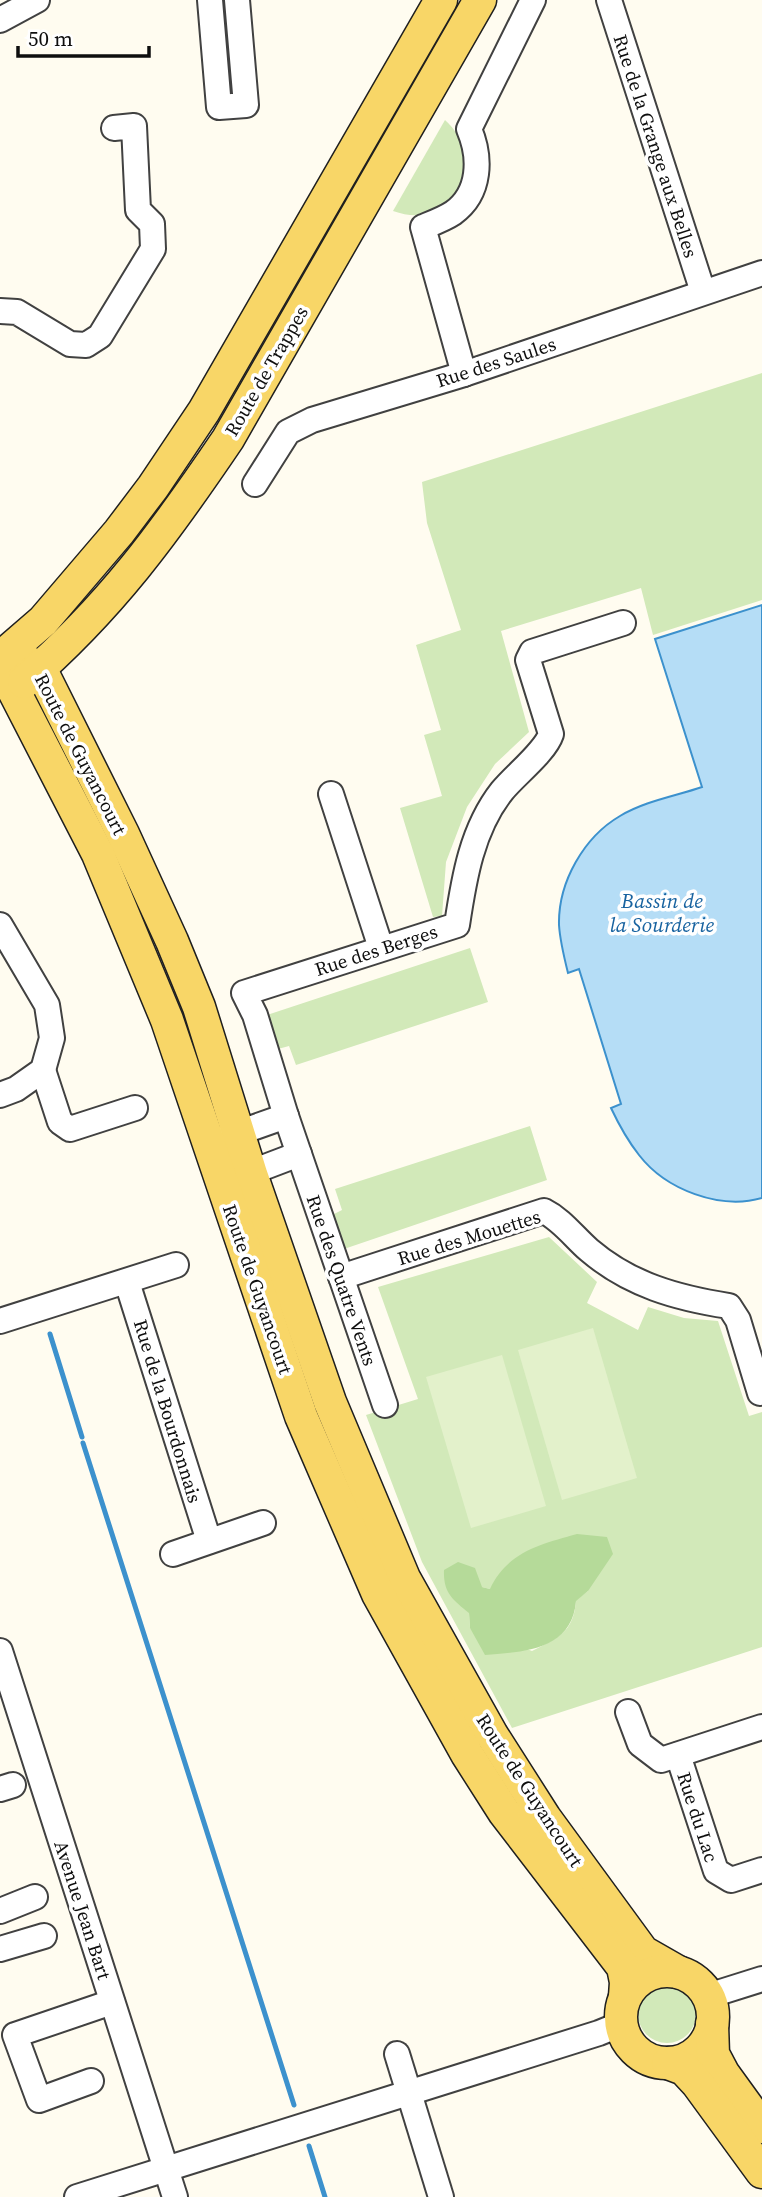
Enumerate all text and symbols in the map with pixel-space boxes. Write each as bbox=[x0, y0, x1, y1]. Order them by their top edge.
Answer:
scale bar bbox=[18, 14, 149, 58]
text: 50 m bbox=[28, 24, 73, 53]
street label: Rue de la Grange aux Belles bbox=[608, 31, 704, 261]
street label: Route de Trappes bbox=[218, 301, 314, 441]
street label: Rue des Saules bbox=[433, 330, 559, 394]
street label: Route de Guyancourt bbox=[29, 669, 133, 840]
water label: Bassin de la Sourderie bbox=[610, 886, 715, 939]
street label: Rue des Berges bbox=[311, 918, 441, 982]
street label: Rue des Quatre Vents bbox=[301, 1191, 383, 1369]
street label: Route de Guyancourt bbox=[217, 1201, 300, 1378]
street label: Rue des Mouettes bbox=[394, 1203, 544, 1271]
street label: Rue de la Bourdonnais bbox=[128, 1316, 208, 1506]
street label: Route de Guyancourt bbox=[471, 1708, 590, 1872]
street label: Rue du Lac bbox=[671, 1769, 725, 1865]
street label: Avenue Jean Bart bbox=[48, 1837, 118, 1984]

